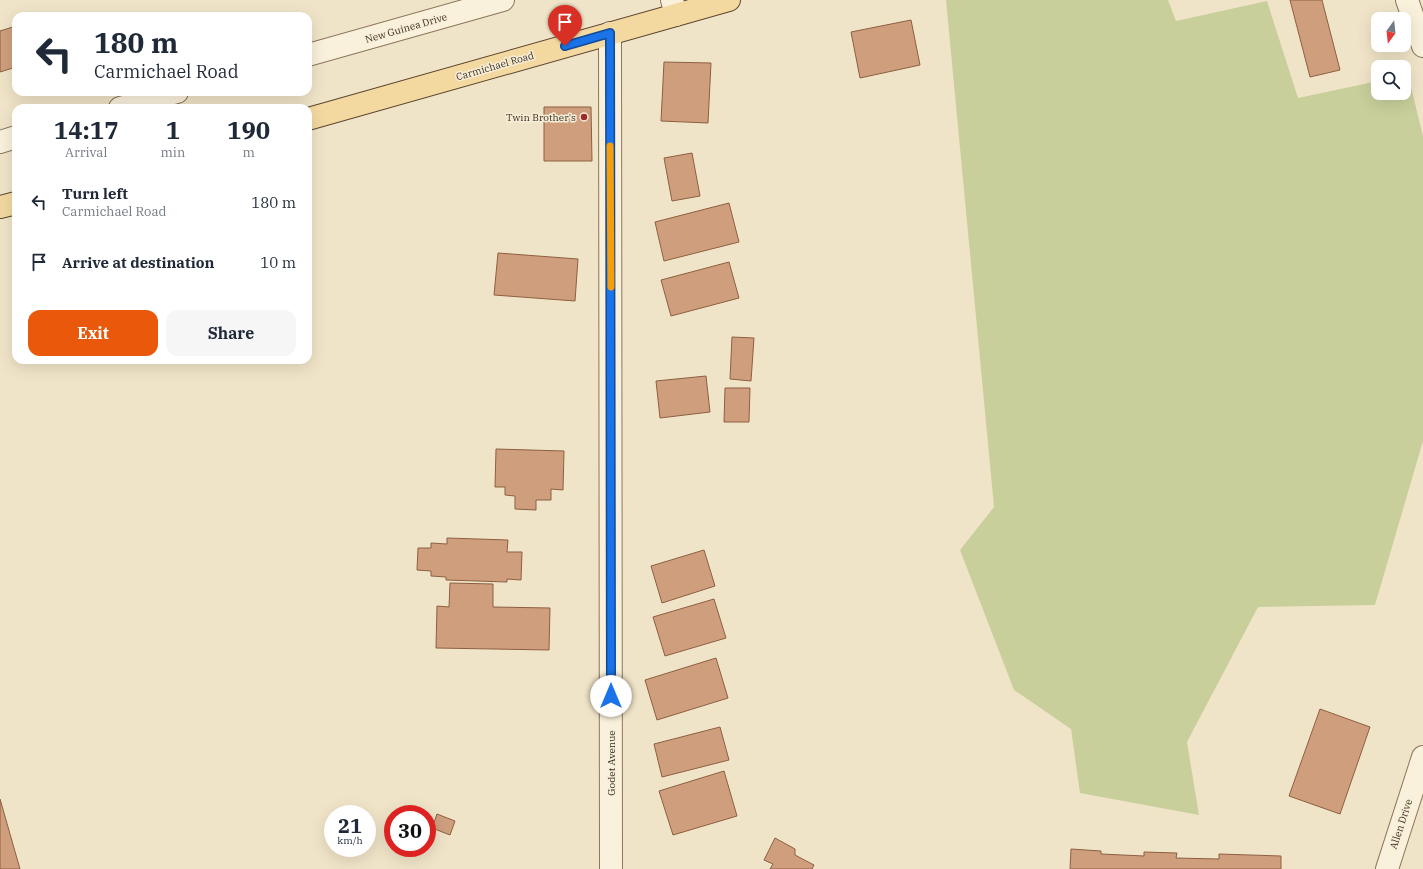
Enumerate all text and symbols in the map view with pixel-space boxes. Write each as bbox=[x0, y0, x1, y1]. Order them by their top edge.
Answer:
pin bbox=[548, 5, 582, 46]
street label: New Guinea Drive bbox=[364, 10, 448, 46]
icon: arrive bbox=[554, 11, 576, 33]
north arrow bbox=[1371, 12, 1411, 52]
map controls bbox=[1371, 12, 1411, 100]
text: 180 m bbox=[94, 24, 178, 61]
icon: left bbox=[28, 28, 80, 80]
street label: Carmichael Road bbox=[455, 49, 535, 83]
text: Carmichael Road bbox=[94, 60, 239, 83]
button: search bbox=[1371, 60, 1411, 100]
place label: Twin Brother's bbox=[506, 111, 576, 124]
marker: Twin Brother's bbox=[579, 112, 589, 122]
text: 14:17 bbox=[54, 114, 119, 146]
text: 1 bbox=[166, 114, 180, 146]
text: 190 bbox=[227, 114, 270, 146]
text: Arrival bbox=[65, 144, 107, 161]
text: min bbox=[160, 144, 185, 161]
text: m bbox=[242, 144, 255, 161]
text: Turn left bbox=[62, 184, 128, 203]
icon: left bbox=[28, 191, 50, 213]
text: 180 m bbox=[251, 193, 296, 212]
text: Carmichael Road bbox=[62, 203, 166, 220]
icon: arrive bbox=[28, 251, 50, 273]
text: Arrive at destination bbox=[62, 253, 214, 272]
text: 10 m bbox=[260, 253, 296, 272]
button: Exit bbox=[28, 310, 158, 356]
button: Share bbox=[166, 310, 296, 356]
position arrow bbox=[590, 675, 632, 717]
street label: Godet Avenue bbox=[605, 730, 618, 796]
street label: Allen Drive bbox=[1387, 797, 1415, 851]
speed limit sign: 30 bbox=[384, 805, 436, 857]
text: 21 bbox=[338, 812, 362, 839]
text: km/h bbox=[337, 834, 363, 847]

